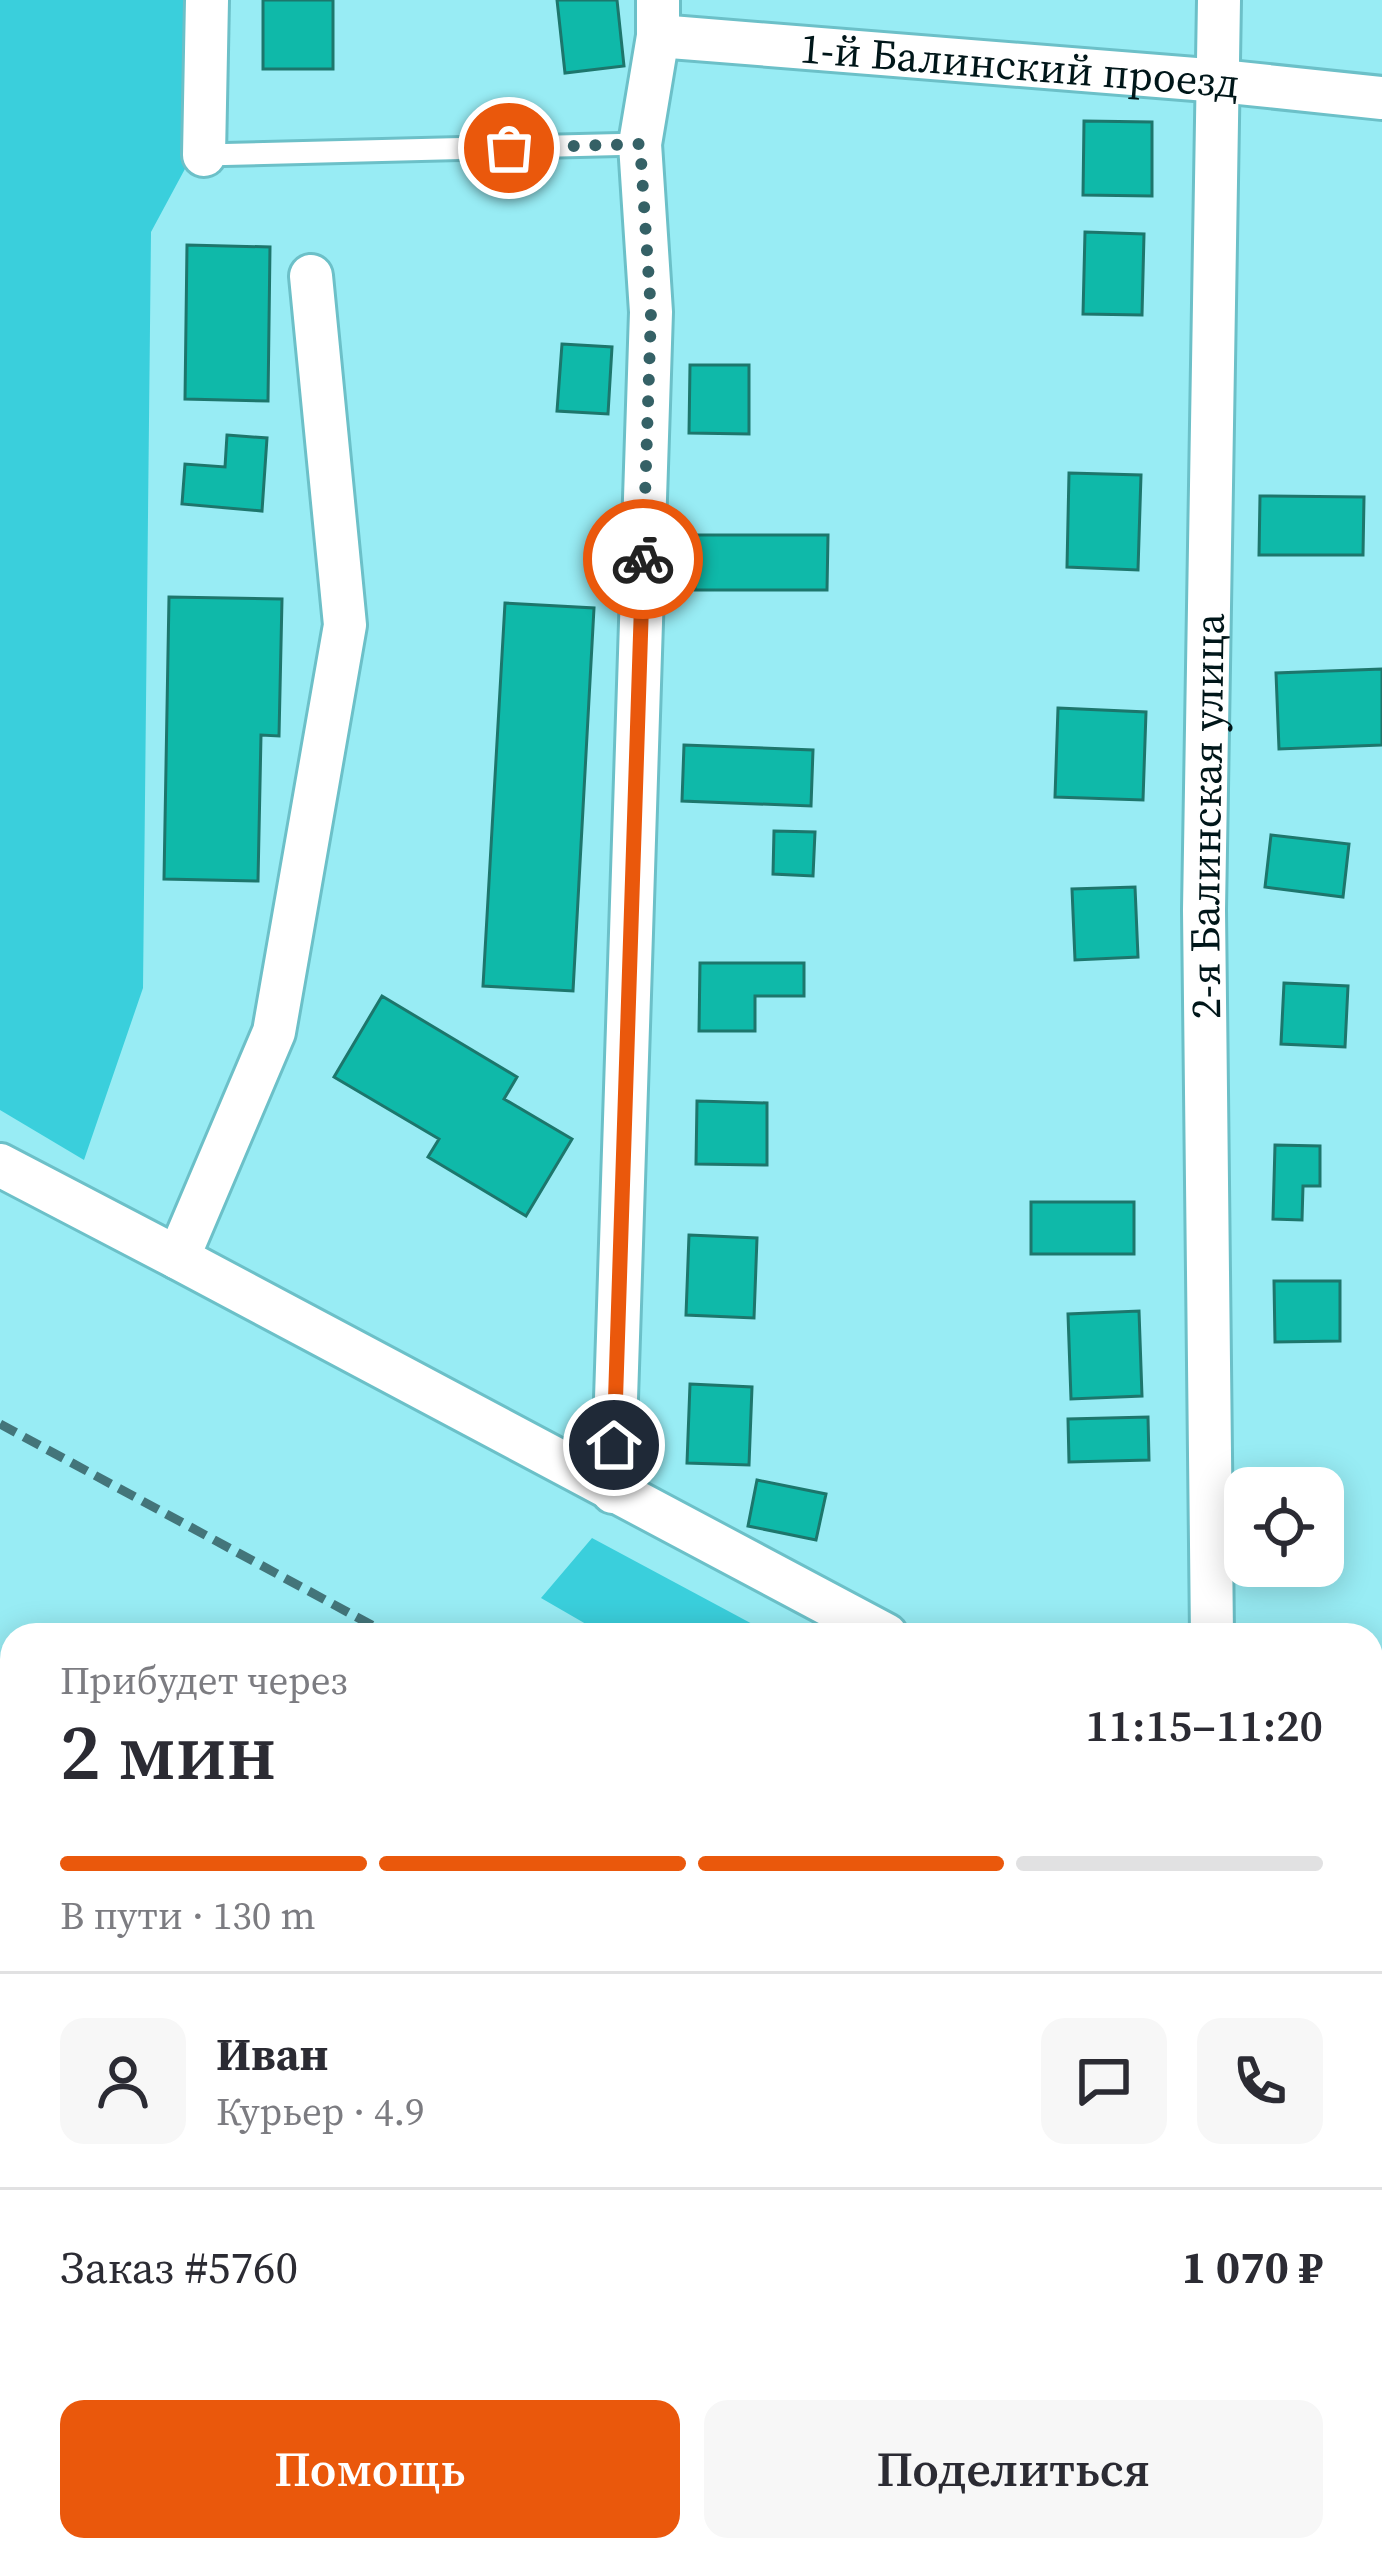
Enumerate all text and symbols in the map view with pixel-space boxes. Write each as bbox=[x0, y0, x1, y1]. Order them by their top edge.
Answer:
street label: 1-й Балинский проезд bbox=[798, 18, 1242, 112]
pin bbox=[458, 97, 560, 199]
icon: bag bbox=[476, 115, 542, 181]
courier bbox=[583, 499, 703, 619]
icon: bike bbox=[610, 526, 676, 592]
street label: 2-я Балинская улица bbox=[1175, 612, 1238, 1019]
pin bbox=[563, 1394, 665, 1496]
icon: home bbox=[581, 1412, 647, 1478]
map controls bbox=[1224, 1467, 1344, 1587]
button: locate bbox=[1224, 1467, 1344, 1587]
text: Прибудет через bbox=[60, 1654, 348, 1707]
text: 11:15–11:20 bbox=[1085, 1694, 1323, 1756]
text: 2 мин bbox=[60, 1698, 276, 1805]
text: В пути · 130 m bbox=[60, 1889, 316, 1942]
button: person bbox=[60, 2018, 186, 2144]
button: chat bbox=[1041, 2018, 1167, 2144]
button: phone bbox=[1197, 2018, 1323, 2144]
text: Иван bbox=[216, 2023, 329, 2085]
text: Курьер · 4.9 bbox=[216, 2085, 425, 2138]
text: Заказ #5760 bbox=[60, 2236, 298, 2298]
text: 1 070 ₽ bbox=[1182, 2236, 1323, 2298]
button: Помощь bbox=[60, 2400, 680, 2538]
button: Поделиться bbox=[704, 2400, 1323, 2538]

